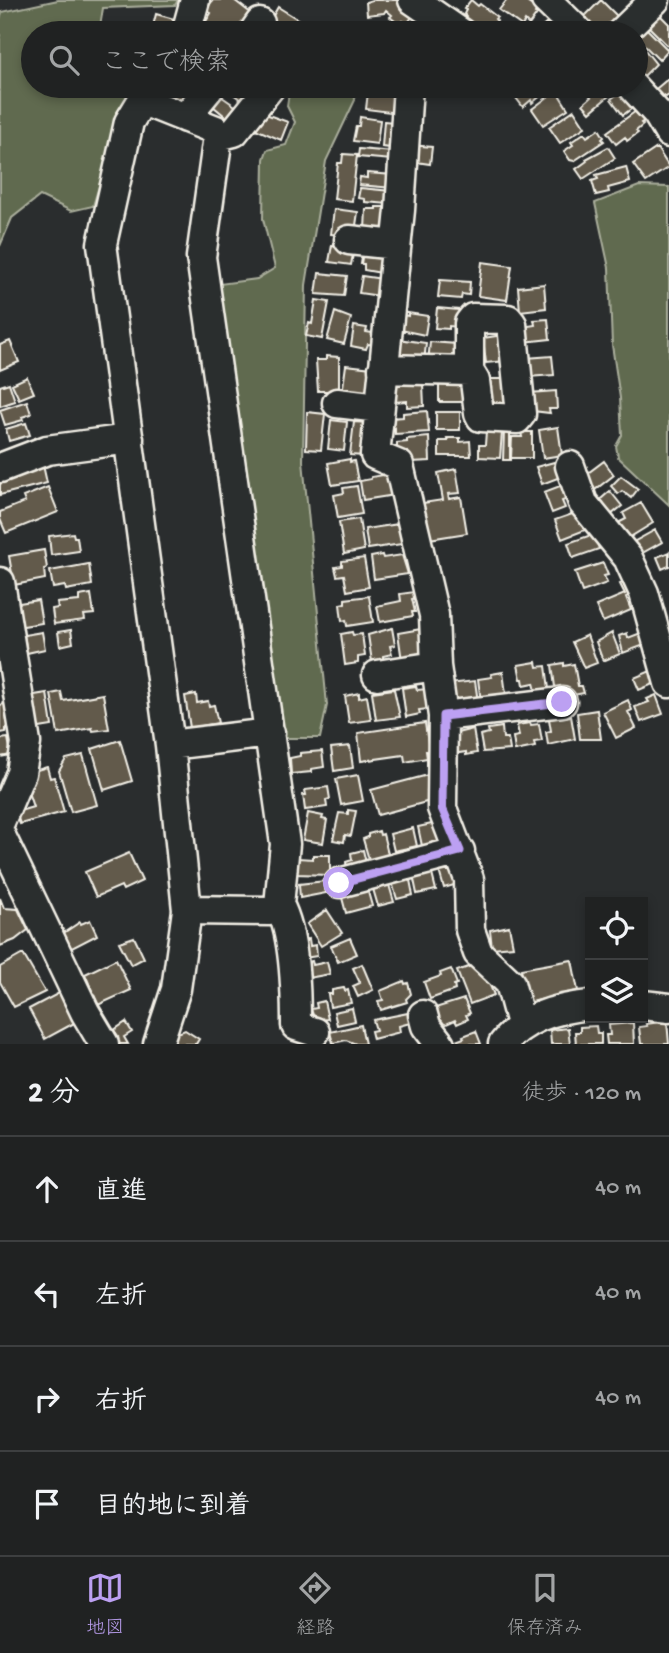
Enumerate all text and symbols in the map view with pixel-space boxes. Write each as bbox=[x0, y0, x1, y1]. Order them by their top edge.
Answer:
search box bbox=[21, 21, 648, 98]
icon: search bbox=[45, 41, 83, 79]
text: ここで検索 bbox=[101, 49, 231, 80]
route end bbox=[546, 686, 577, 717]
route start bbox=[323, 867, 354, 898]
map controls bbox=[585, 897, 648, 1023]
button: locate bbox=[585, 897, 648, 960]
button: layers bbox=[585, 960, 648, 1023]
text: 2 分 bbox=[28, 1078, 80, 1113]
text: 徒歩 · 120 m bbox=[521, 1081, 641, 1108]
icon: ahead bbox=[28, 1170, 66, 1208]
text: 40 m bbox=[595, 1175, 641, 1202]
text: 直進 bbox=[95, 1178, 147, 1209]
icon: left bbox=[28, 1275, 66, 1313]
text: 40 m bbox=[595, 1280, 641, 1307]
text: 左折 bbox=[95, 1283, 147, 1314]
icon: right bbox=[28, 1380, 66, 1418]
text: 40 m bbox=[595, 1385, 641, 1412]
text: 右折 bbox=[95, 1388, 147, 1419]
icon: arrive bbox=[28, 1485, 66, 1523]
text: 目的地に到着 bbox=[95, 1493, 251, 1524]
tab: 地図 bbox=[86, 1569, 124, 1641]
tab: 経路 bbox=[296, 1569, 335, 1641]
tab: 保存済み bbox=[507, 1569, 583, 1641]

